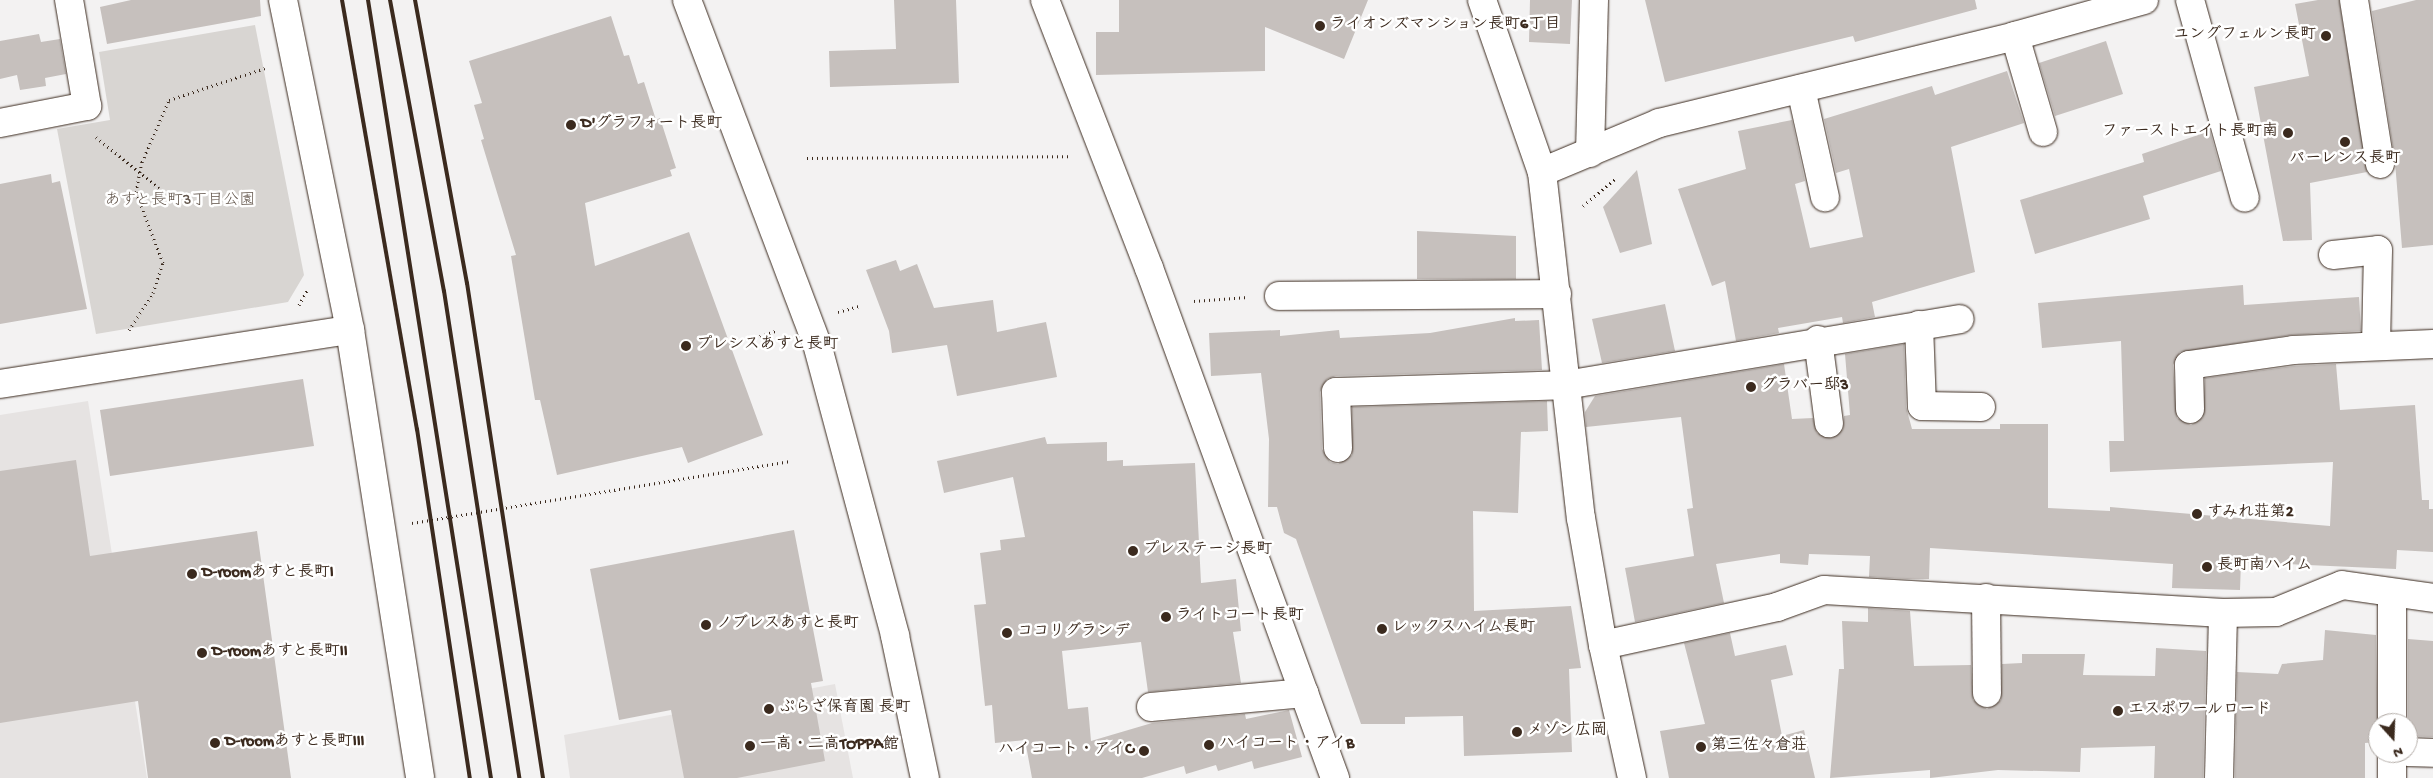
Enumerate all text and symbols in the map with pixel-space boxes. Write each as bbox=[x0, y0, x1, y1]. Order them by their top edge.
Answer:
place label: ライオンズマンション長町6丁目 bbox=[1330, 16, 1562, 36]
marker: ライオンズマンション長町6丁目 bbox=[1314, 20, 1326, 32]
place label: ユングフェルン長町 bbox=[2172, 26, 2316, 46]
marker: ユングフェルン長町 bbox=[2320, 30, 2332, 42]
place label: D'グラフォート長町 bbox=[581, 115, 723, 135]
marker: D'グラフォート長町 bbox=[565, 119, 577, 131]
place label: ファーストエイト長町南 bbox=[2102, 123, 2278, 143]
marker: ファーストエイト長町南 bbox=[2282, 127, 2294, 139]
marker: パーレンス長町 bbox=[2339, 136, 2351, 148]
place label: パーレンス長町 bbox=[2289, 150, 2401, 170]
park label: あすと長町3丁目公園 bbox=[104, 192, 256, 212]
place label: プレシスあすと長町 bbox=[696, 336, 840, 356]
marker: プレシスあすと長町 bbox=[680, 340, 692, 352]
place label: グラバー邸3 bbox=[1761, 377, 1849, 397]
marker: グラバー邸3 bbox=[1745, 381, 1757, 393]
place label: すみれ荘第2 bbox=[2207, 504, 2295, 524]
marker: すみれ荘第2 bbox=[2191, 508, 2203, 520]
place label: プレステージ長町 bbox=[1143, 541, 1271, 561]
marker: プレステージ長町 bbox=[1127, 545, 1139, 557]
place label: 長町南ハイム bbox=[2217, 557, 2313, 577]
marker: 長町南ハイム bbox=[2201, 561, 2213, 573]
place label: D-roomあすと長町I bbox=[202, 564, 335, 584]
marker: D-roomあすと長町I bbox=[186, 568, 198, 580]
place label: ライトコート長町 bbox=[1176, 607, 1304, 627]
marker: ライトコート長町 bbox=[1160, 611, 1172, 623]
place label: ノブレスあすと長町 bbox=[716, 615, 860, 635]
marker: ノブレスあすと長町 bbox=[700, 619, 712, 631]
place label: レックスハイム長町 bbox=[1392, 619, 1536, 639]
place label: ココリグランデ bbox=[1017, 623, 1129, 643]
marker: レックスハイム長町 bbox=[1376, 623, 1388, 635]
marker: ココリグランデ bbox=[1001, 627, 1013, 639]
place label: D-roomあすと長町II bbox=[212, 643, 349, 663]
marker: D-roomあすと長町II bbox=[196, 647, 208, 659]
place label: ぷらざ保育園 長町 bbox=[779, 699, 911, 719]
place label: エスポワールロード bbox=[2128, 701, 2272, 721]
marker: ぷらざ保育園 長町 bbox=[763, 703, 775, 715]
marker: エスポワールロード bbox=[2112, 705, 2124, 717]
north arrow bbox=[2368, 713, 2418, 763]
place label: メゾン広岡 bbox=[1527, 722, 1607, 742]
marker: メゾン広岡 bbox=[1511, 726, 1523, 738]
place label: D-roomあすと長町III bbox=[225, 733, 366, 753]
place label: ハイコート・アイB bbox=[1219, 735, 1355, 755]
place label: 一高・二高TOPPA館 bbox=[760, 736, 899, 756]
marker: D-roomあすと長町III bbox=[209, 737, 221, 749]
place label: 第三佐々倉荘 bbox=[1711, 737, 1807, 757]
marker: ハイコート・アイB bbox=[1203, 739, 1215, 751]
marker: 一高・二高TOPPA館 bbox=[744, 740, 756, 752]
place label: ハイコート・アイC bbox=[997, 741, 1134, 761]
marker: 第三佐々倉荘 bbox=[1695, 741, 1707, 753]
text: N bbox=[2391, 742, 2405, 761]
marker: ハイコート・アイC bbox=[1138, 745, 1150, 757]

